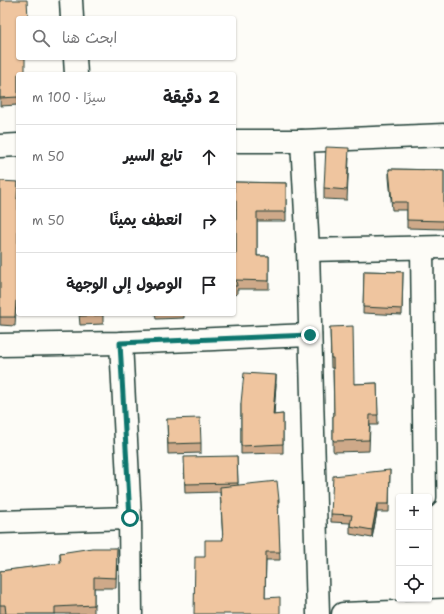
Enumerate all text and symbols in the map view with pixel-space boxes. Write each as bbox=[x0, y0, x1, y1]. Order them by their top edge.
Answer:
search box bbox=[16, 16, 236, 60]
icon: search bbox=[30, 27, 52, 49]
text: ابحث هنا bbox=[62, 28, 117, 48]
text: 2 دقيقة bbox=[163, 86, 220, 108]
text: سيرًا · 100 m bbox=[32, 89, 106, 106]
text: تابع السير bbox=[123, 146, 182, 166]
icon: ahead bbox=[198, 146, 220, 168]
text: 50 m bbox=[32, 148, 65, 165]
text: انعطف يمينًا bbox=[110, 210, 182, 230]
icon: right bbox=[198, 210, 220, 232]
text: 50 m bbox=[32, 212, 65, 229]
text: الوصول إلى الوجهة bbox=[66, 274, 182, 294]
icon: arrive bbox=[198, 274, 220, 296]
route end bbox=[301, 326, 319, 344]
map controls bbox=[396, 494, 432, 602]
button: + bbox=[396, 494, 432, 530]
route start bbox=[121, 509, 139, 527]
button: − bbox=[396, 530, 432, 566]
button: locate bbox=[396, 566, 432, 602]

